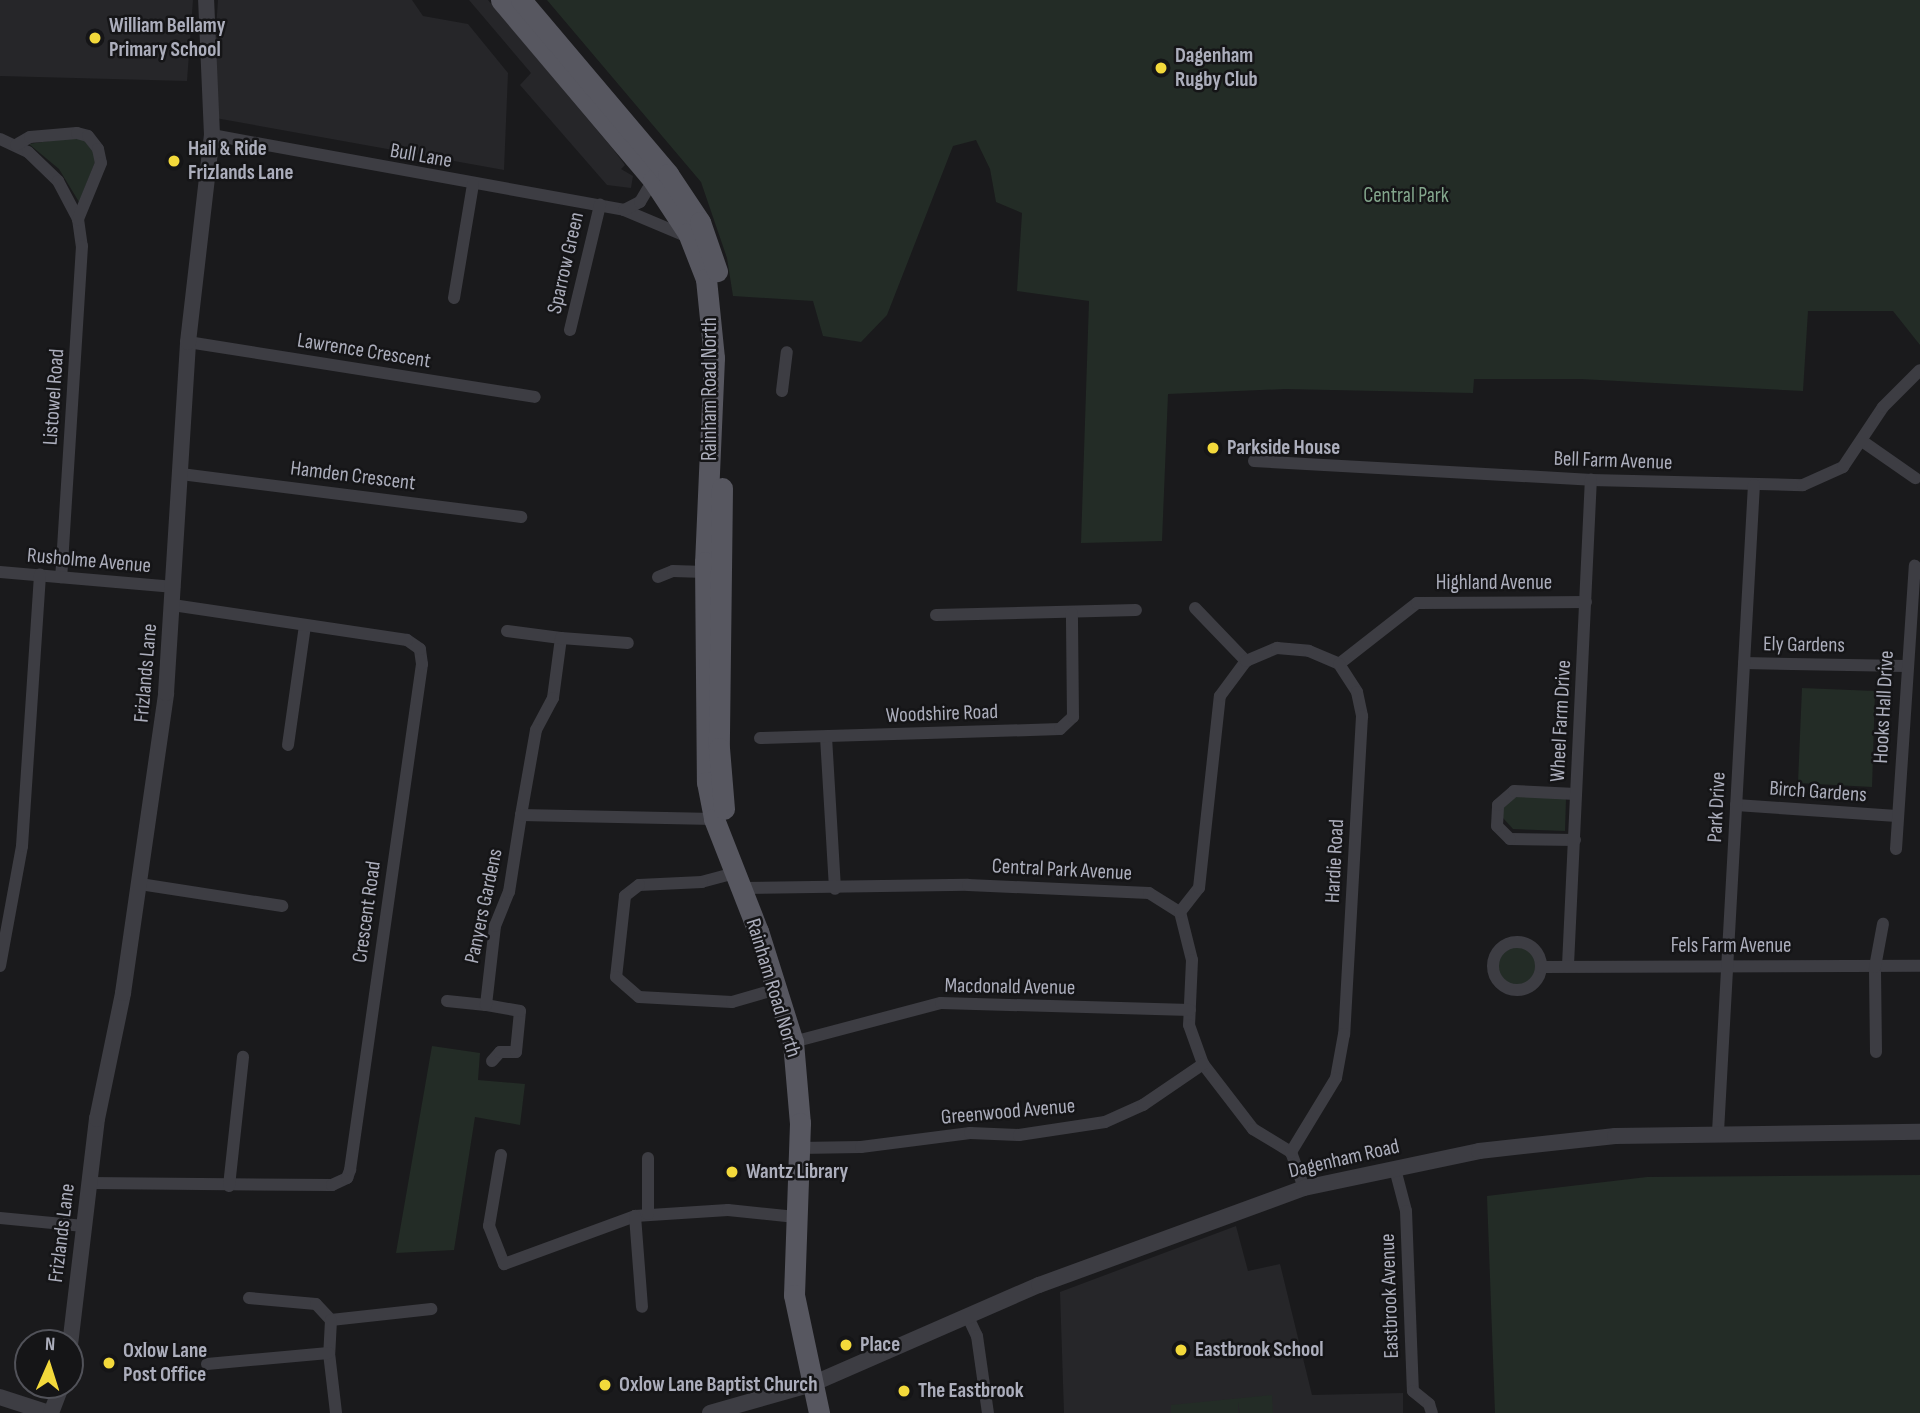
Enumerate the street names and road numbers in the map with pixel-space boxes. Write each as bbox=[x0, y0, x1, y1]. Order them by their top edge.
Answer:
street label: Bull Lane bbox=[388, 138, 454, 174]
street label: Sparrow Green bbox=[542, 210, 590, 316]
street label: Rainham Road North bbox=[697, 317, 723, 461]
street label: Lawrence Crescent bbox=[295, 328, 433, 374]
street label: Listowel Road bbox=[38, 348, 70, 446]
street label: Bell Farm Avenue bbox=[1553, 446, 1673, 476]
street label: Hamden Crescent bbox=[289, 456, 417, 496]
street label: Rusholme Avenue bbox=[26, 543, 152, 579]
street label: Highland Avenue bbox=[1436, 570, 1552, 596]
street label: Frizlands Lane bbox=[129, 622, 163, 724]
street label: Ely Gardens bbox=[1763, 632, 1845, 658]
street label: Hooks Hall Drive bbox=[1868, 650, 1900, 764]
street label: Wheel Farm Drive bbox=[1545, 659, 1577, 783]
street label: Woodshire Road bbox=[885, 699, 999, 729]
street label: Park Drive bbox=[1703, 771, 1731, 843]
street label: Birch Gardens bbox=[1768, 776, 1868, 808]
street label: Hardie Road bbox=[1320, 818, 1350, 904]
street label: Panyers Gardens bbox=[460, 846, 508, 966]
street label: Central Park Avenue bbox=[991, 854, 1133, 886]
street label: Crescent Road bbox=[347, 860, 387, 964]
street label: Rainham Road North bbox=[740, 916, 806, 1060]
street label: Fels Farm Avenue bbox=[1671, 933, 1791, 959]
street label: Macdonald Avenue bbox=[944, 973, 1076, 1001]
street label: Greenwood Avenue bbox=[940, 1094, 1076, 1130]
street label: Dagenham Road bbox=[1286, 1134, 1402, 1184]
street label: Frizlands Lane bbox=[43, 1182, 81, 1284]
street label: Eastbrook Avenue bbox=[1375, 1233, 1405, 1359]

